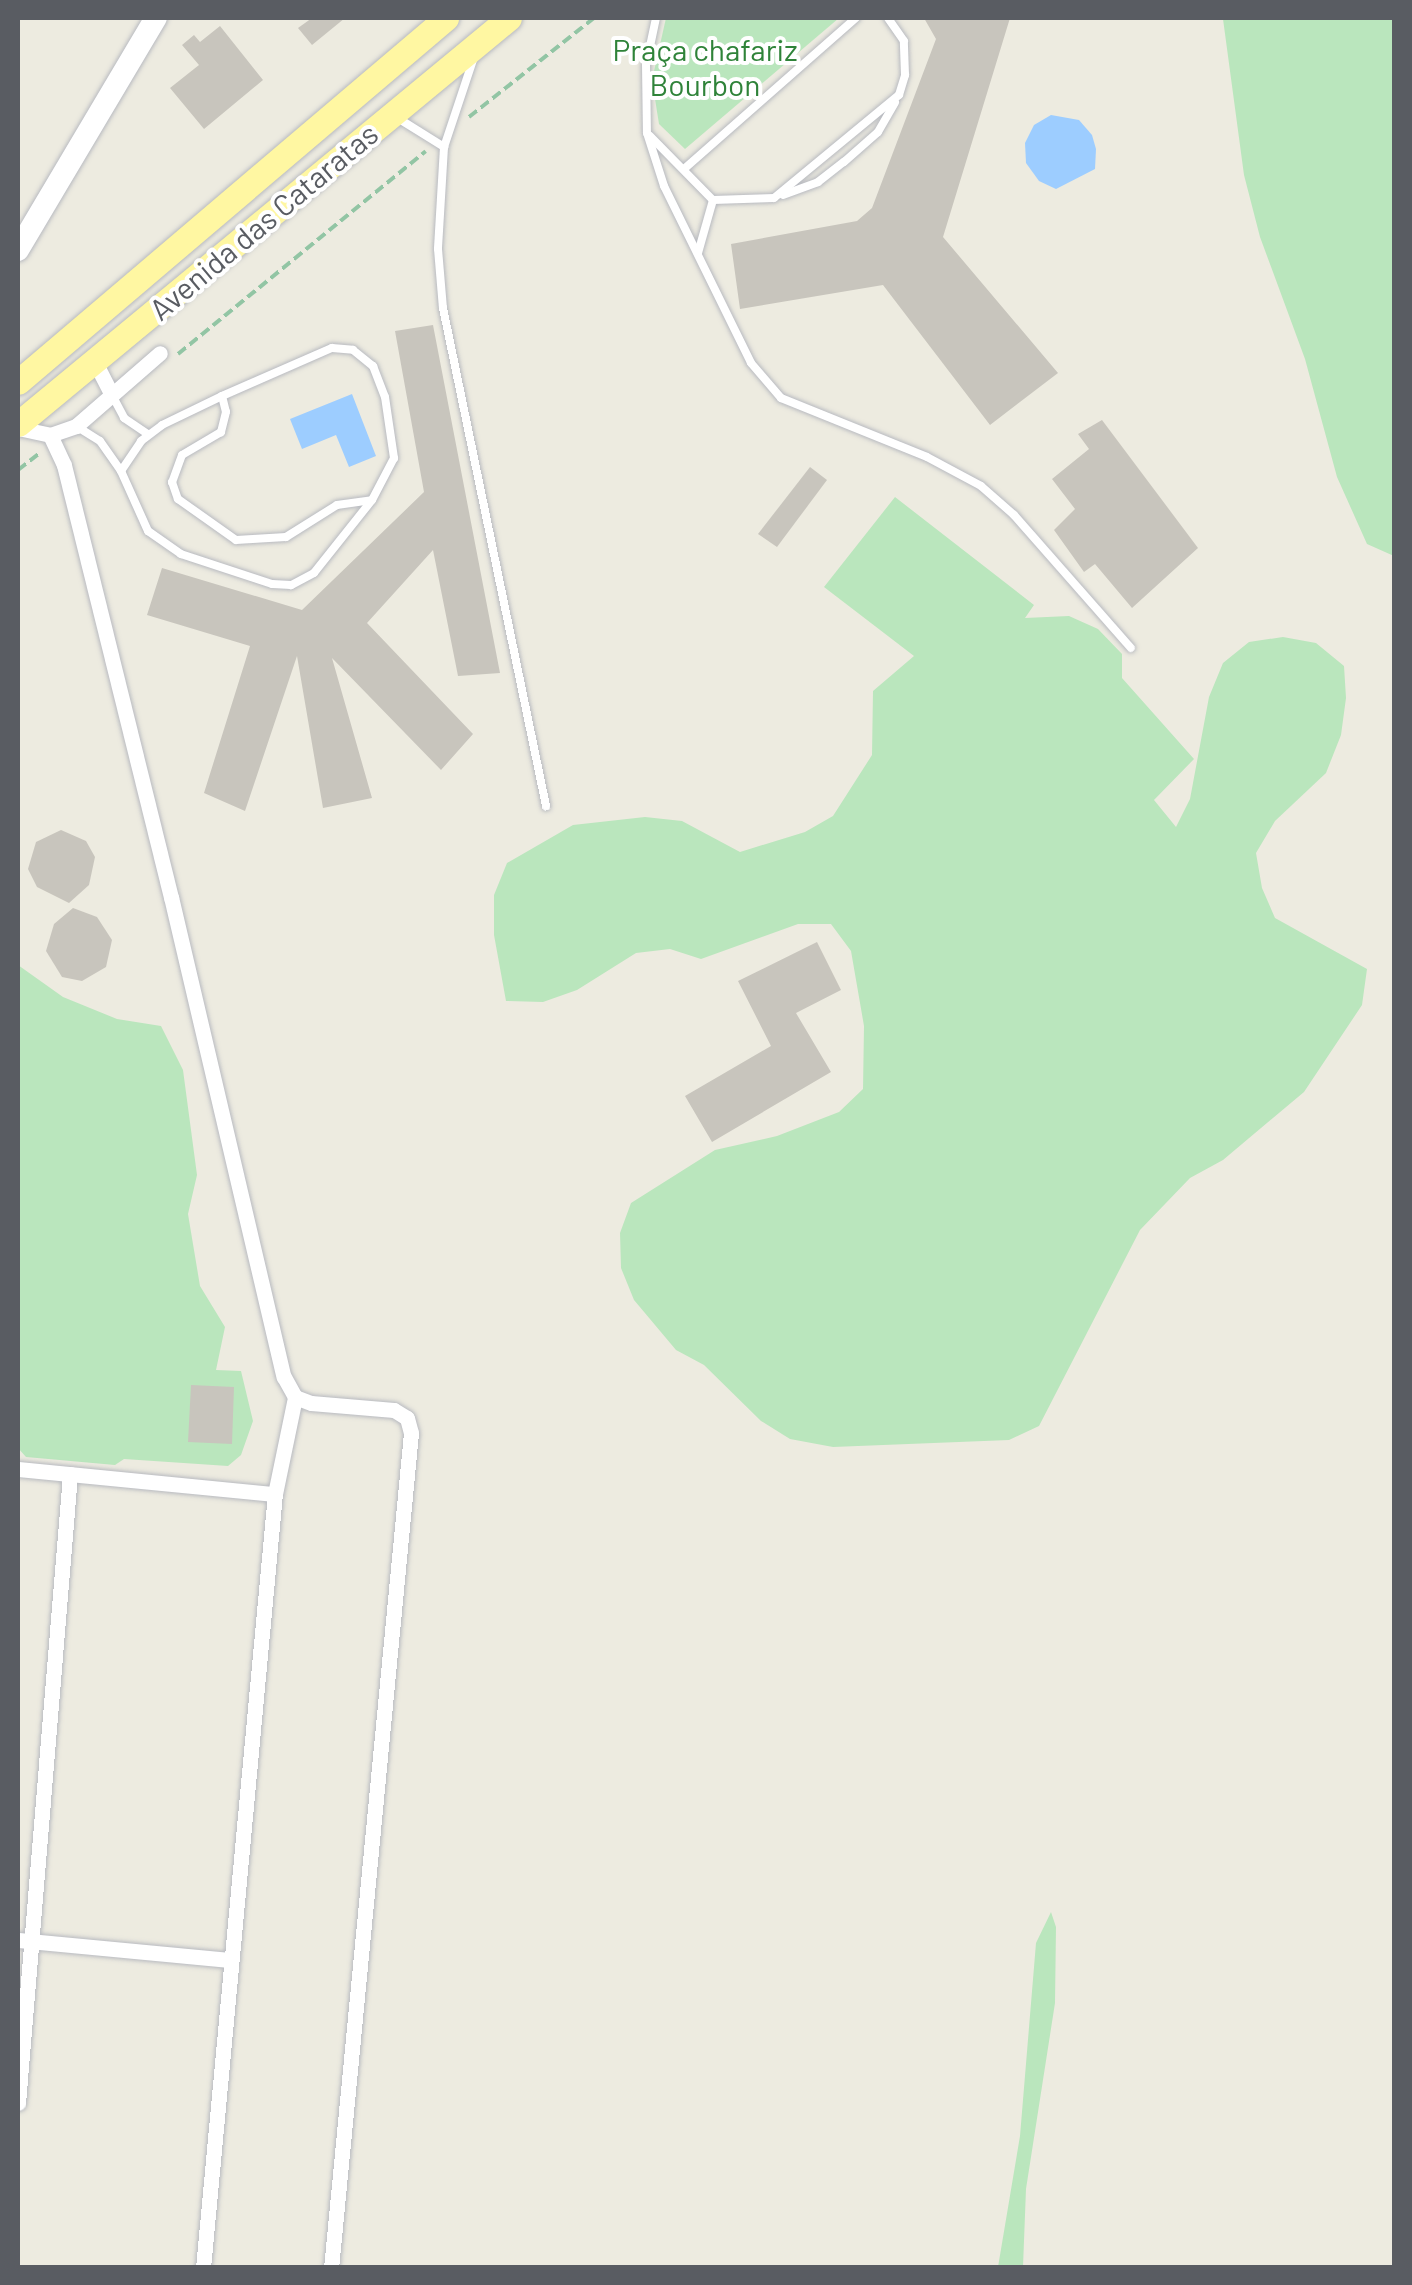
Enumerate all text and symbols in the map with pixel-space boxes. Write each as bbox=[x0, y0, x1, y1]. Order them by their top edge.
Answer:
park label: Praça chafariz Bourbon bbox=[612, 31, 798, 102]
street label: Avenida das Cataratas bbox=[142, 115, 384, 327]

